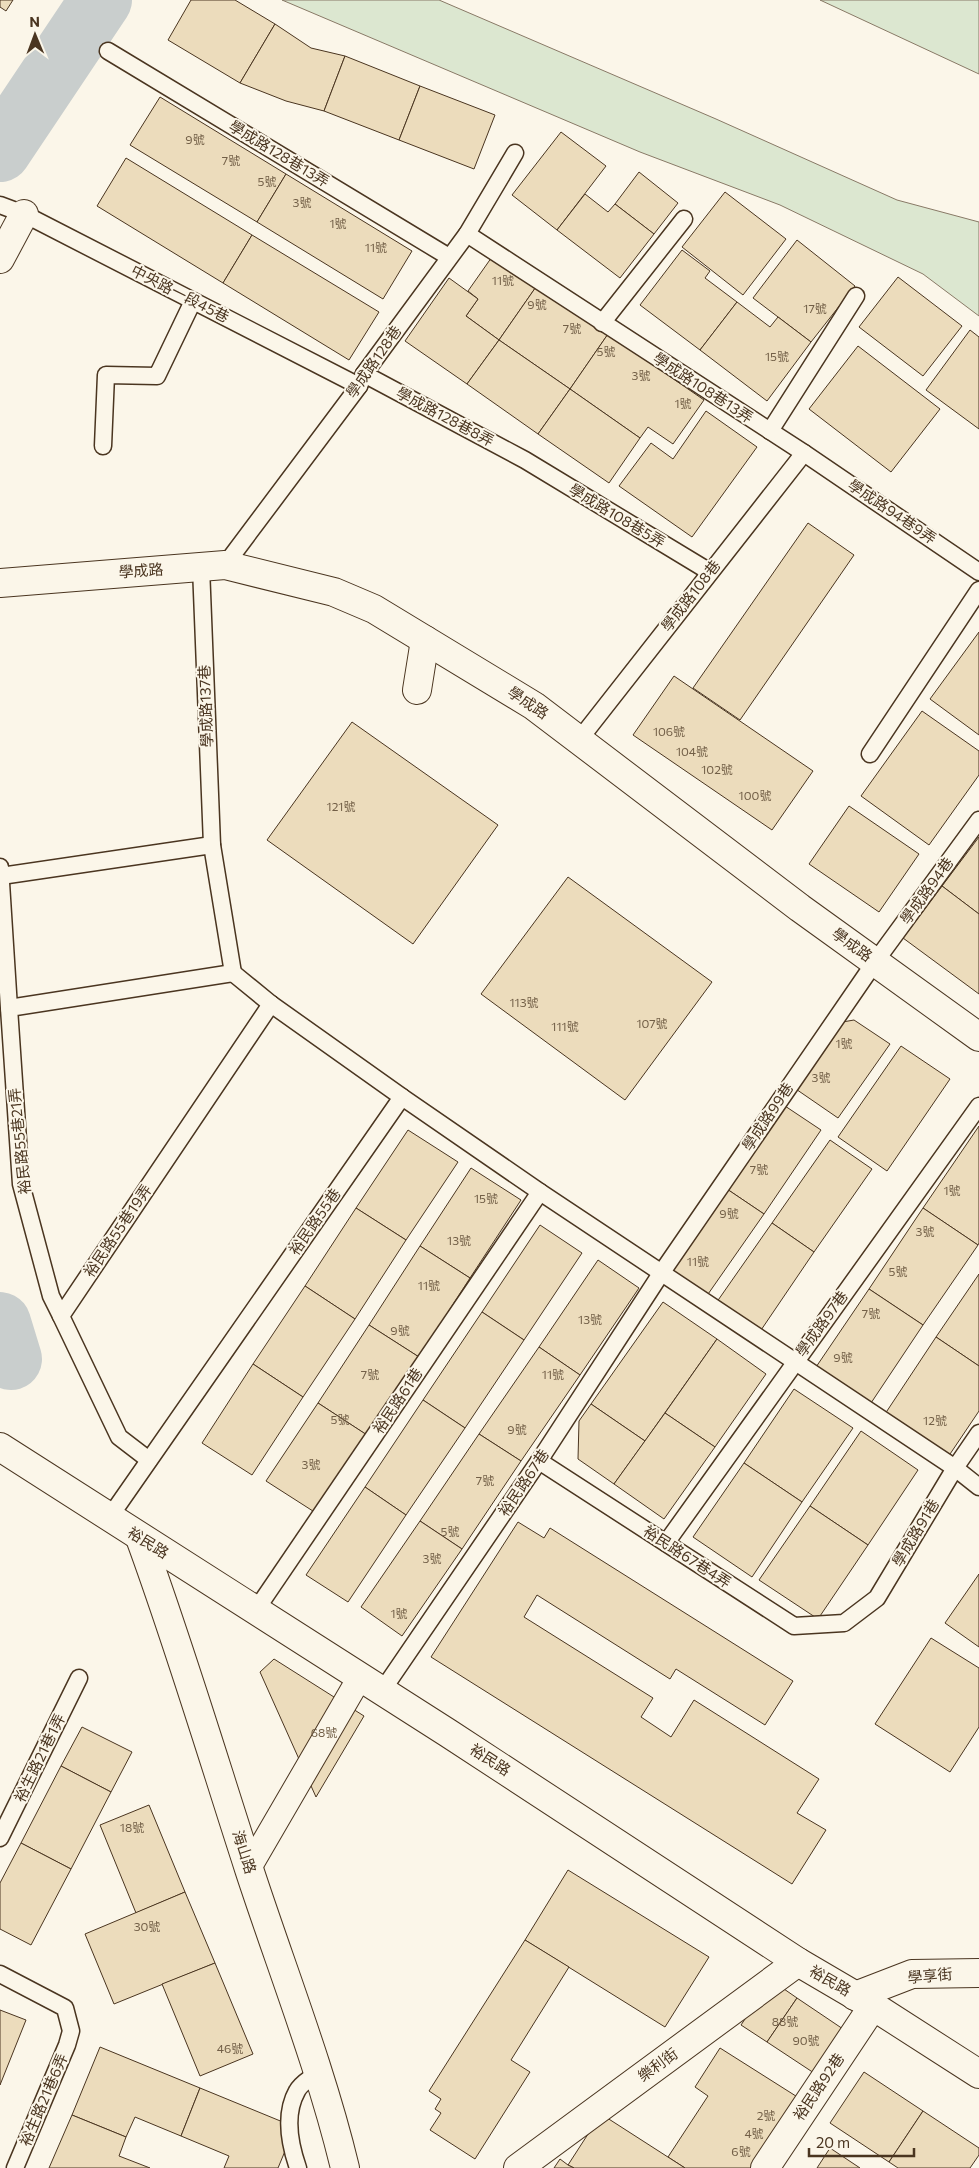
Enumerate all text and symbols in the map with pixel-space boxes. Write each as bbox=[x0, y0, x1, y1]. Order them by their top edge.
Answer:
north arrow bbox=[10, 10, 60, 60]
text: N bbox=[29, 13, 40, 30]
street label: 學成路128巷13弄 bbox=[226, 116, 333, 190]
house number: 9號 bbox=[185, 132, 205, 146]
house number: 7號 bbox=[222, 153, 240, 167]
house number: 5號 bbox=[258, 174, 276, 188]
house number: 3號 bbox=[293, 195, 311, 209]
house number: 1號 bbox=[329, 216, 347, 230]
house number: 11號 bbox=[365, 240, 387, 254]
street label: 中央路一段45巷 bbox=[128, 261, 232, 326]
house number: 11號 bbox=[492, 273, 514, 287]
house number: 9號 bbox=[527, 297, 547, 311]
house number: 17號 bbox=[803, 301, 827, 315]
house number: 7號 bbox=[563, 321, 581, 335]
street label: 學成路128巷 bbox=[342, 322, 405, 401]
house number: 5號 bbox=[597, 344, 615, 358]
street label: 學成路108巷13弄 bbox=[650, 348, 757, 426]
house number: 15號 bbox=[765, 349, 789, 363]
house number: 3號 bbox=[632, 368, 650, 382]
street label: 學成路128巷8弄 bbox=[394, 383, 497, 449]
house number: 1號 bbox=[674, 396, 692, 410]
street label: 學成路94巷9弄 bbox=[845, 475, 940, 547]
street label: 學成路108巷5弄 bbox=[566, 479, 669, 551]
street label: 學成路108巷 bbox=[657, 556, 724, 635]
street label: 學成路 bbox=[118, 559, 164, 581]
street label: 學成路137巷 bbox=[195, 664, 215, 748]
street label: 學成路 bbox=[505, 682, 552, 722]
house number: 106號 bbox=[653, 724, 685, 738]
house number: 104號 bbox=[676, 744, 708, 758]
house number: 102號 bbox=[701, 762, 733, 776]
house number: 100號 bbox=[739, 788, 771, 802]
house number: 121號 bbox=[327, 799, 355, 813]
street label: 學成路94巷 bbox=[896, 854, 956, 927]
street label: 學成路 bbox=[829, 924, 876, 965]
house number: 113號 bbox=[509, 995, 539, 1009]
house number: 107號 bbox=[636, 1016, 668, 1030]
house number: 111號 bbox=[551, 1019, 579, 1033]
house number: 1號 bbox=[835, 1036, 853, 1050]
house number: 3號 bbox=[812, 1070, 830, 1084]
street label: 學成路99巷 bbox=[738, 1079, 797, 1154]
street label: 裕民路55巷21弄 bbox=[4, 1087, 34, 1195]
house number: 7號 bbox=[750, 1162, 768, 1176]
street label: 裕民路55巷19弄 bbox=[80, 1181, 155, 1280]
house number: 1號 bbox=[943, 1183, 961, 1197]
street label: 裕民路55巷 bbox=[285, 1185, 344, 1258]
house number: 15號 bbox=[474, 1191, 498, 1205]
house number: 9號 bbox=[719, 1206, 739, 1220]
house number: 3號 bbox=[916, 1224, 934, 1238]
house number: 13號 bbox=[447, 1233, 471, 1247]
house number: 11號 bbox=[687, 1254, 709, 1268]
house number: 5號 bbox=[889, 1264, 907, 1278]
house number: 11號 bbox=[418, 1278, 440, 1292]
street label: 學成路97巷 bbox=[791, 1287, 851, 1360]
house number: 7號 bbox=[862, 1306, 880, 1320]
house number: 13號 bbox=[578, 1312, 602, 1326]
house number: 9號 bbox=[390, 1323, 410, 1337]
house number: 9號 bbox=[833, 1350, 853, 1364]
street label: 裕民路61巷 bbox=[369, 1364, 426, 1437]
house number: 7號 bbox=[361, 1367, 379, 1381]
house number: 11號 bbox=[542, 1367, 564, 1381]
house number: 5號 bbox=[331, 1412, 349, 1426]
house number: 12號 bbox=[923, 1413, 947, 1427]
house number: 9號 bbox=[507, 1422, 527, 1436]
street label: 裕民路67巷 bbox=[494, 1446, 552, 1519]
house number: 3號 bbox=[302, 1457, 320, 1471]
house number: 7號 bbox=[476, 1473, 494, 1487]
street label: 學成路91巷 bbox=[888, 1495, 942, 1569]
street label: 裕民路67巷4弄 bbox=[640, 1521, 735, 1591]
street label: 裕民路 bbox=[125, 1523, 172, 1562]
house number: 5號 bbox=[441, 1524, 459, 1538]
house number: 3號 bbox=[423, 1551, 441, 1565]
house number: 1號 bbox=[390, 1606, 408, 1620]
street label: 裕生路21巷1弄 bbox=[10, 1710, 68, 1805]
house number: 68號 bbox=[311, 1725, 337, 1739]
street label: 裕民路 bbox=[467, 1739, 514, 1779]
house number: 18號 bbox=[120, 1820, 144, 1834]
street label: 海山路 bbox=[229, 1828, 260, 1876]
house number: 30號 bbox=[134, 1919, 160, 1933]
street label: 裕民路 bbox=[807, 1961, 854, 1999]
street label: 學享街 bbox=[907, 1964, 953, 1986]
house number: 88號 bbox=[772, 2014, 798, 2028]
house number: 90號 bbox=[792, 2033, 820, 2047]
house number: 46號 bbox=[217, 2041, 243, 2055]
street label: 樂利街 bbox=[634, 2044, 681, 2085]
street label: 裕民路92巷 bbox=[789, 2049, 847, 2124]
street label: 裕生路21巷6弄 bbox=[15, 2051, 71, 2149]
house number: 2號 bbox=[757, 2108, 775, 2122]
house number: 4號 bbox=[744, 2126, 764, 2140]
scale bar bbox=[809, 2126, 914, 2158]
text: 20 m bbox=[816, 2133, 850, 2151]
house number: 6號 bbox=[731, 2144, 751, 2158]

